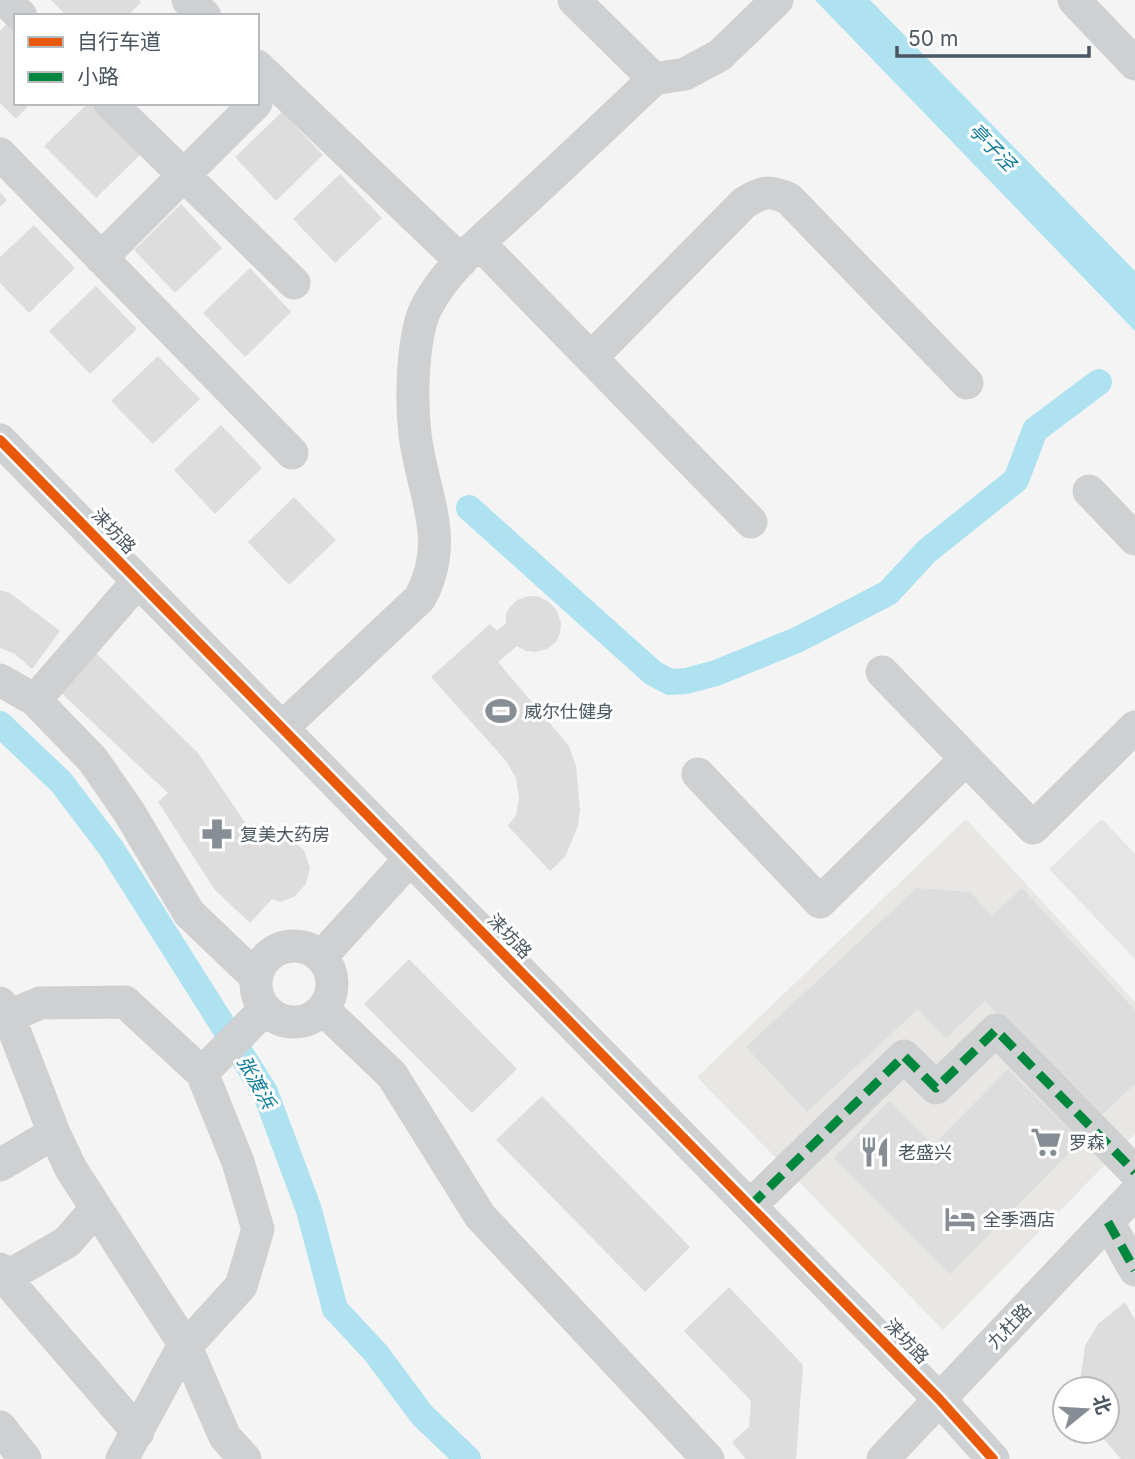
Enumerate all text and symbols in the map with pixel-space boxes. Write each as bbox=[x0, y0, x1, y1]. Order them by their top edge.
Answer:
legend bbox=[14, 14, 259, 105]
scale bar bbox=[897, 14, 1090, 58]
text: 50 m bbox=[908, 26, 958, 51]
text: 自行车道 bbox=[77, 29, 161, 54]
text: 小路 bbox=[77, 64, 119, 89]
water label: 亭子泾 bbox=[964, 119, 1021, 177]
street label: 涞坊路 bbox=[88, 504, 140, 558]
sports icon: 威尔仕健身 bbox=[484, 694, 518, 728]
place label: 威尔仕健身 bbox=[524, 701, 614, 722]
pharmacy icon: 复美大药房 bbox=[200, 817, 234, 851]
place label: 复美大药房 bbox=[240, 824, 330, 845]
street label: 涞坊路 bbox=[484, 909, 536, 963]
water label: 张渡浜 bbox=[232, 1051, 281, 1114]
supermarket icon: 罗森 bbox=[1029, 1125, 1063, 1159]
place label: 罗森 bbox=[1069, 1132, 1105, 1153]
restaurant icon: 老盛兴 bbox=[858, 1135, 892, 1169]
place label: 老盛兴 bbox=[898, 1142, 952, 1163]
hotel icon: 全季酒店 bbox=[943, 1202, 977, 1236]
place label: 全季酒店 bbox=[983, 1209, 1055, 1230]
street label: 九杜路 bbox=[983, 1299, 1035, 1353]
street label: 涞坊路 bbox=[881, 1314, 933, 1368]
north arrow bbox=[1051, 1375, 1121, 1445]
text: 北 bbox=[1088, 1392, 1116, 1417]

